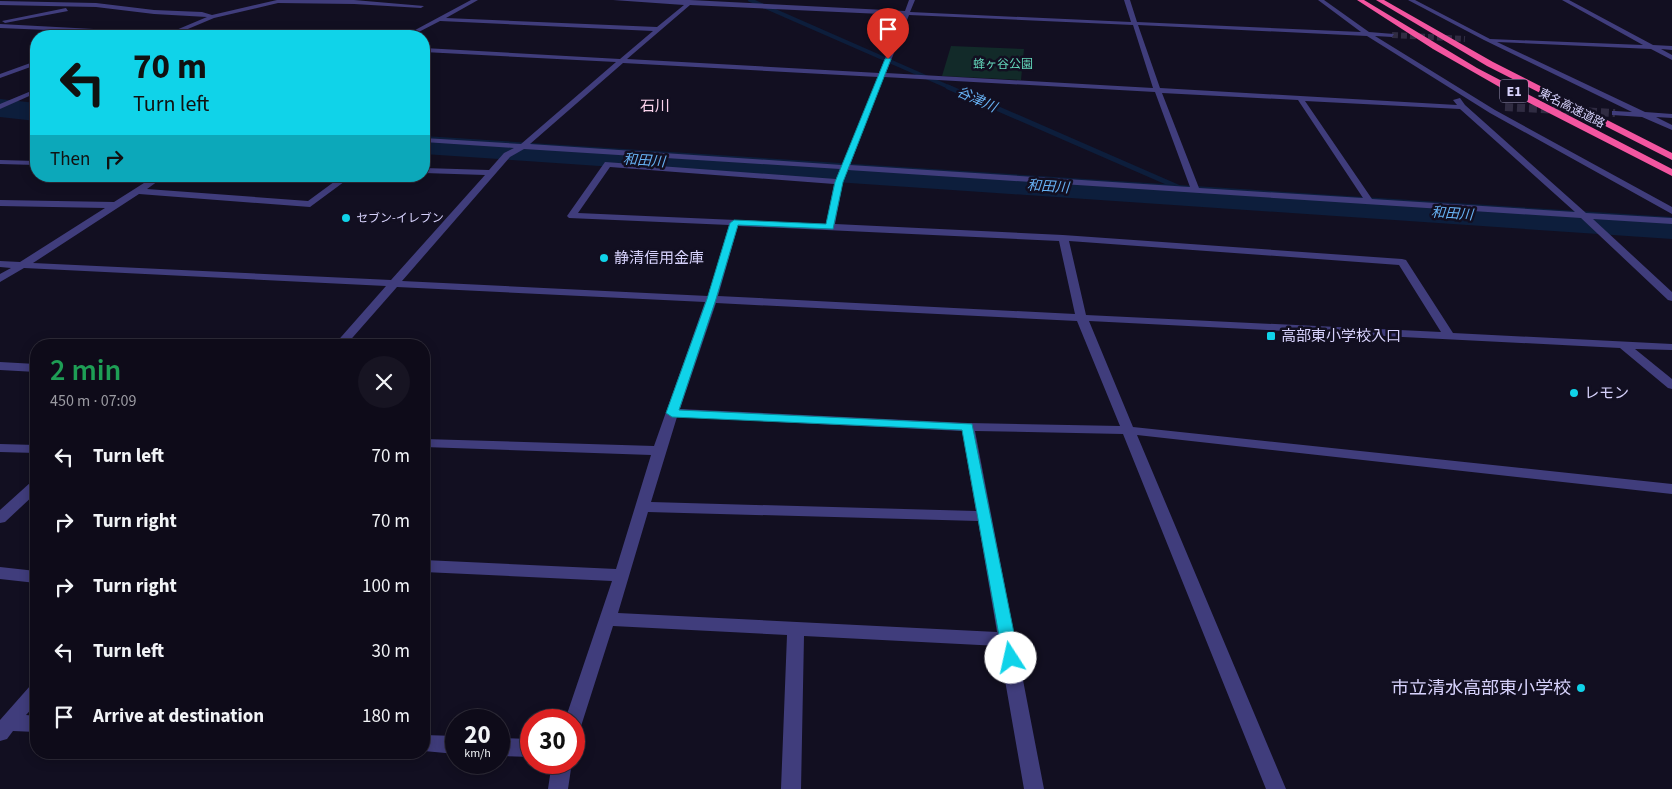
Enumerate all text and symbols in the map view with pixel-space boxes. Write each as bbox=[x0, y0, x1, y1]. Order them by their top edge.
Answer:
pin bbox=[867, 8, 909, 59]
icon: arrive bbox=[874, 15, 902, 43]
text: 70 m bbox=[133, 42, 207, 92]
icon: left bbox=[50, 50, 115, 115]
park label: 蜂ヶ谷公園 bbox=[973, 56, 1033, 73]
road number: E1 bbox=[1500, 80, 1528, 102]
water label: 谷津川 bbox=[953, 82, 1002, 118]
street label: 東名高速道路 bbox=[1536, 85, 1608, 132]
text: Turn left bbox=[133, 88, 209, 120]
district label: 石川 bbox=[640, 96, 670, 117]
icon: right bbox=[100, 145, 128, 173]
text: Then bbox=[50, 146, 90, 173]
water label: 和田川 bbox=[622, 150, 668, 173]
water label: 和田川 bbox=[1026, 176, 1072, 199]
water label: 和田川 bbox=[1430, 203, 1476, 226]
place label: セブン-イレブン bbox=[356, 210, 444, 227]
marker: セブン-イレブン bbox=[340, 212, 352, 224]
place label: 静清信用金庫 bbox=[614, 248, 704, 269]
marker: 静清信用金庫 bbox=[598, 252, 610, 264]
place label: 高部東小学校入口 bbox=[1281, 326, 1401, 347]
marker: 高部東小学校入口 bbox=[1265, 330, 1277, 342]
text: 2 min bbox=[50, 349, 121, 392]
button: close bbox=[358, 356, 410, 408]
place label: レモン bbox=[1584, 383, 1629, 404]
marker: レモン bbox=[1568, 387, 1580, 399]
text: 450 m · 07:09 bbox=[50, 390, 137, 412]
icon: left bbox=[50, 443, 78, 471]
text: Turn left bbox=[93, 443, 164, 470]
text: 70 m bbox=[372, 443, 410, 470]
icon: right bbox=[50, 508, 78, 536]
text: Turn right bbox=[93, 508, 177, 535]
text: 70 m bbox=[372, 508, 410, 535]
icon: right bbox=[50, 573, 78, 601]
text: Turn right bbox=[93, 573, 177, 600]
text: 100 m bbox=[362, 573, 410, 600]
position arrow bbox=[984, 631, 1036, 683]
icon: left bbox=[50, 638, 78, 666]
text: Turn left bbox=[93, 638, 164, 665]
text: 30 m bbox=[372, 638, 410, 665]
place label: 市立清水高部東小学校 bbox=[1391, 676, 1571, 701]
marker: 市立清水高部東小学校 bbox=[1575, 682, 1587, 694]
icon: arrive bbox=[50, 703, 78, 731]
text: Arrive at destination bbox=[93, 703, 264, 730]
text: 180 m bbox=[362, 703, 410, 730]
speed limit sign: 30 bbox=[520, 709, 585, 774]
text: 20 bbox=[464, 717, 491, 753]
text: km/h bbox=[464, 745, 491, 762]

